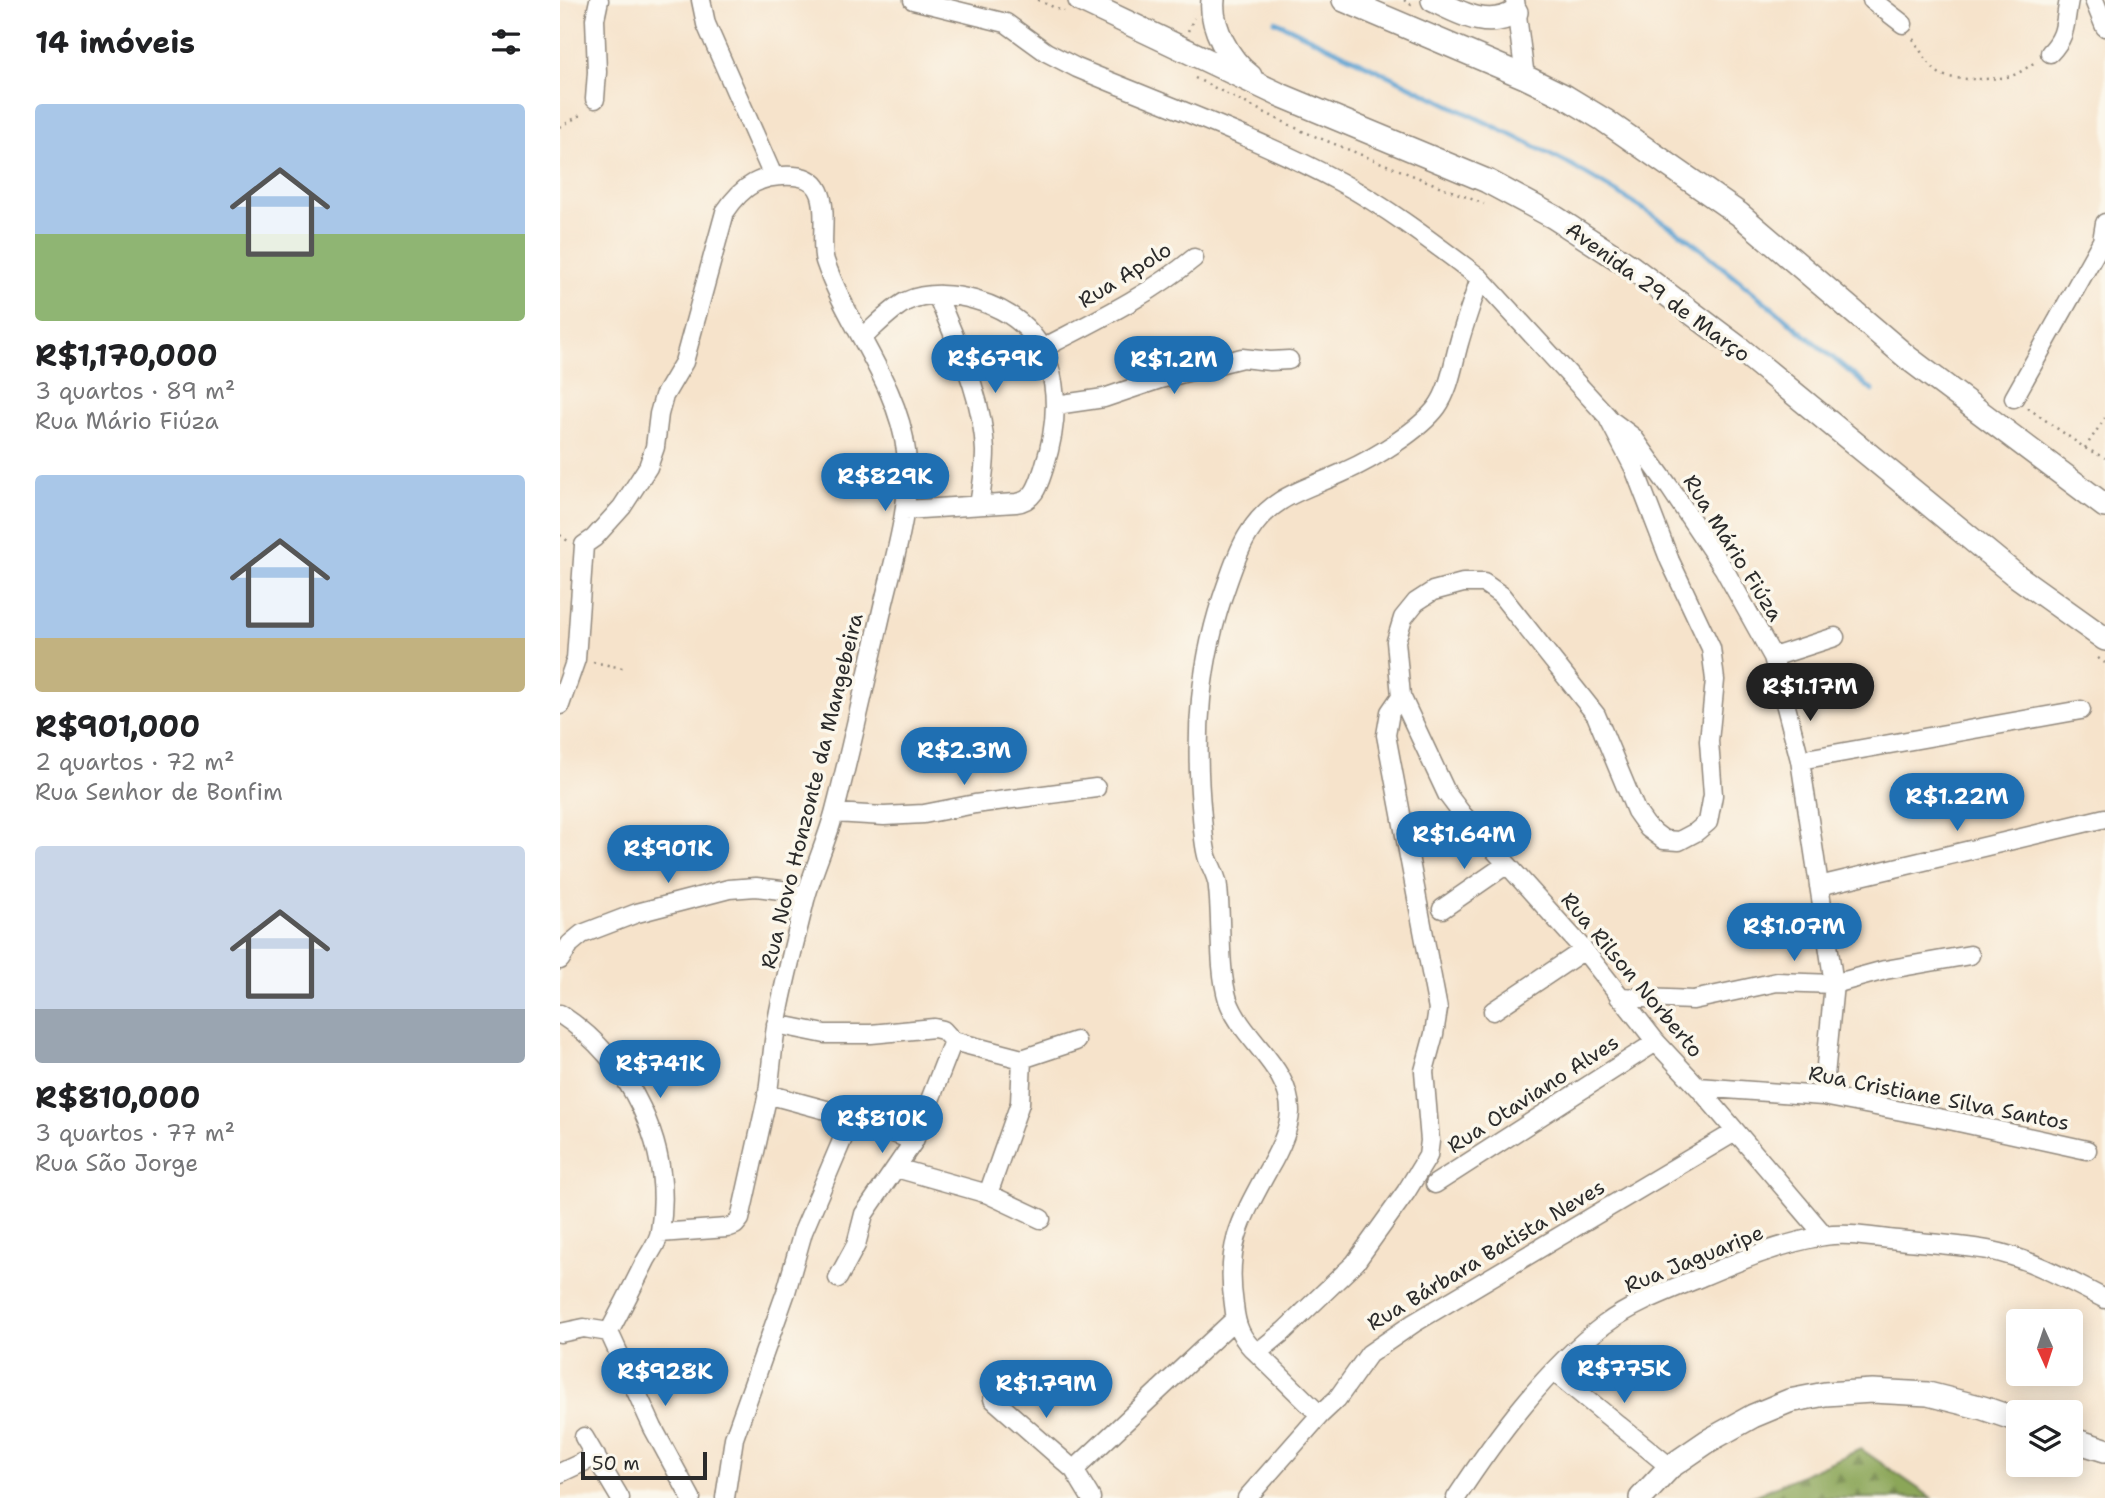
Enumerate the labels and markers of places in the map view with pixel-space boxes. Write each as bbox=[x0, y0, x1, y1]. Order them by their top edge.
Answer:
pin: R$679K bbox=[938, 336, 1052, 395]
pin: R$1.2M bbox=[1117, 336, 1231, 396]
pin: R$829K bbox=[828, 454, 942, 513]
pin: R$1.17M bbox=[1745, 664, 1875, 723]
pin: R$2.3M bbox=[907, 728, 1021, 787]
pin: R$1.22M bbox=[1892, 774, 2022, 833]
pin: R$1.64M bbox=[1399, 812, 1529, 871]
pin: R$901K bbox=[611, 826, 725, 885]
pin: R$1.07M bbox=[1729, 904, 1859, 963]
pin: R$741K bbox=[603, 1040, 717, 1100]
pin: R$810K bbox=[825, 1096, 939, 1155]
pin: R$775K bbox=[1567, 1346, 1681, 1405]
pin: R$928K bbox=[608, 1348, 722, 1408]
pin: R$1.79M bbox=[981, 1360, 1111, 1420]

